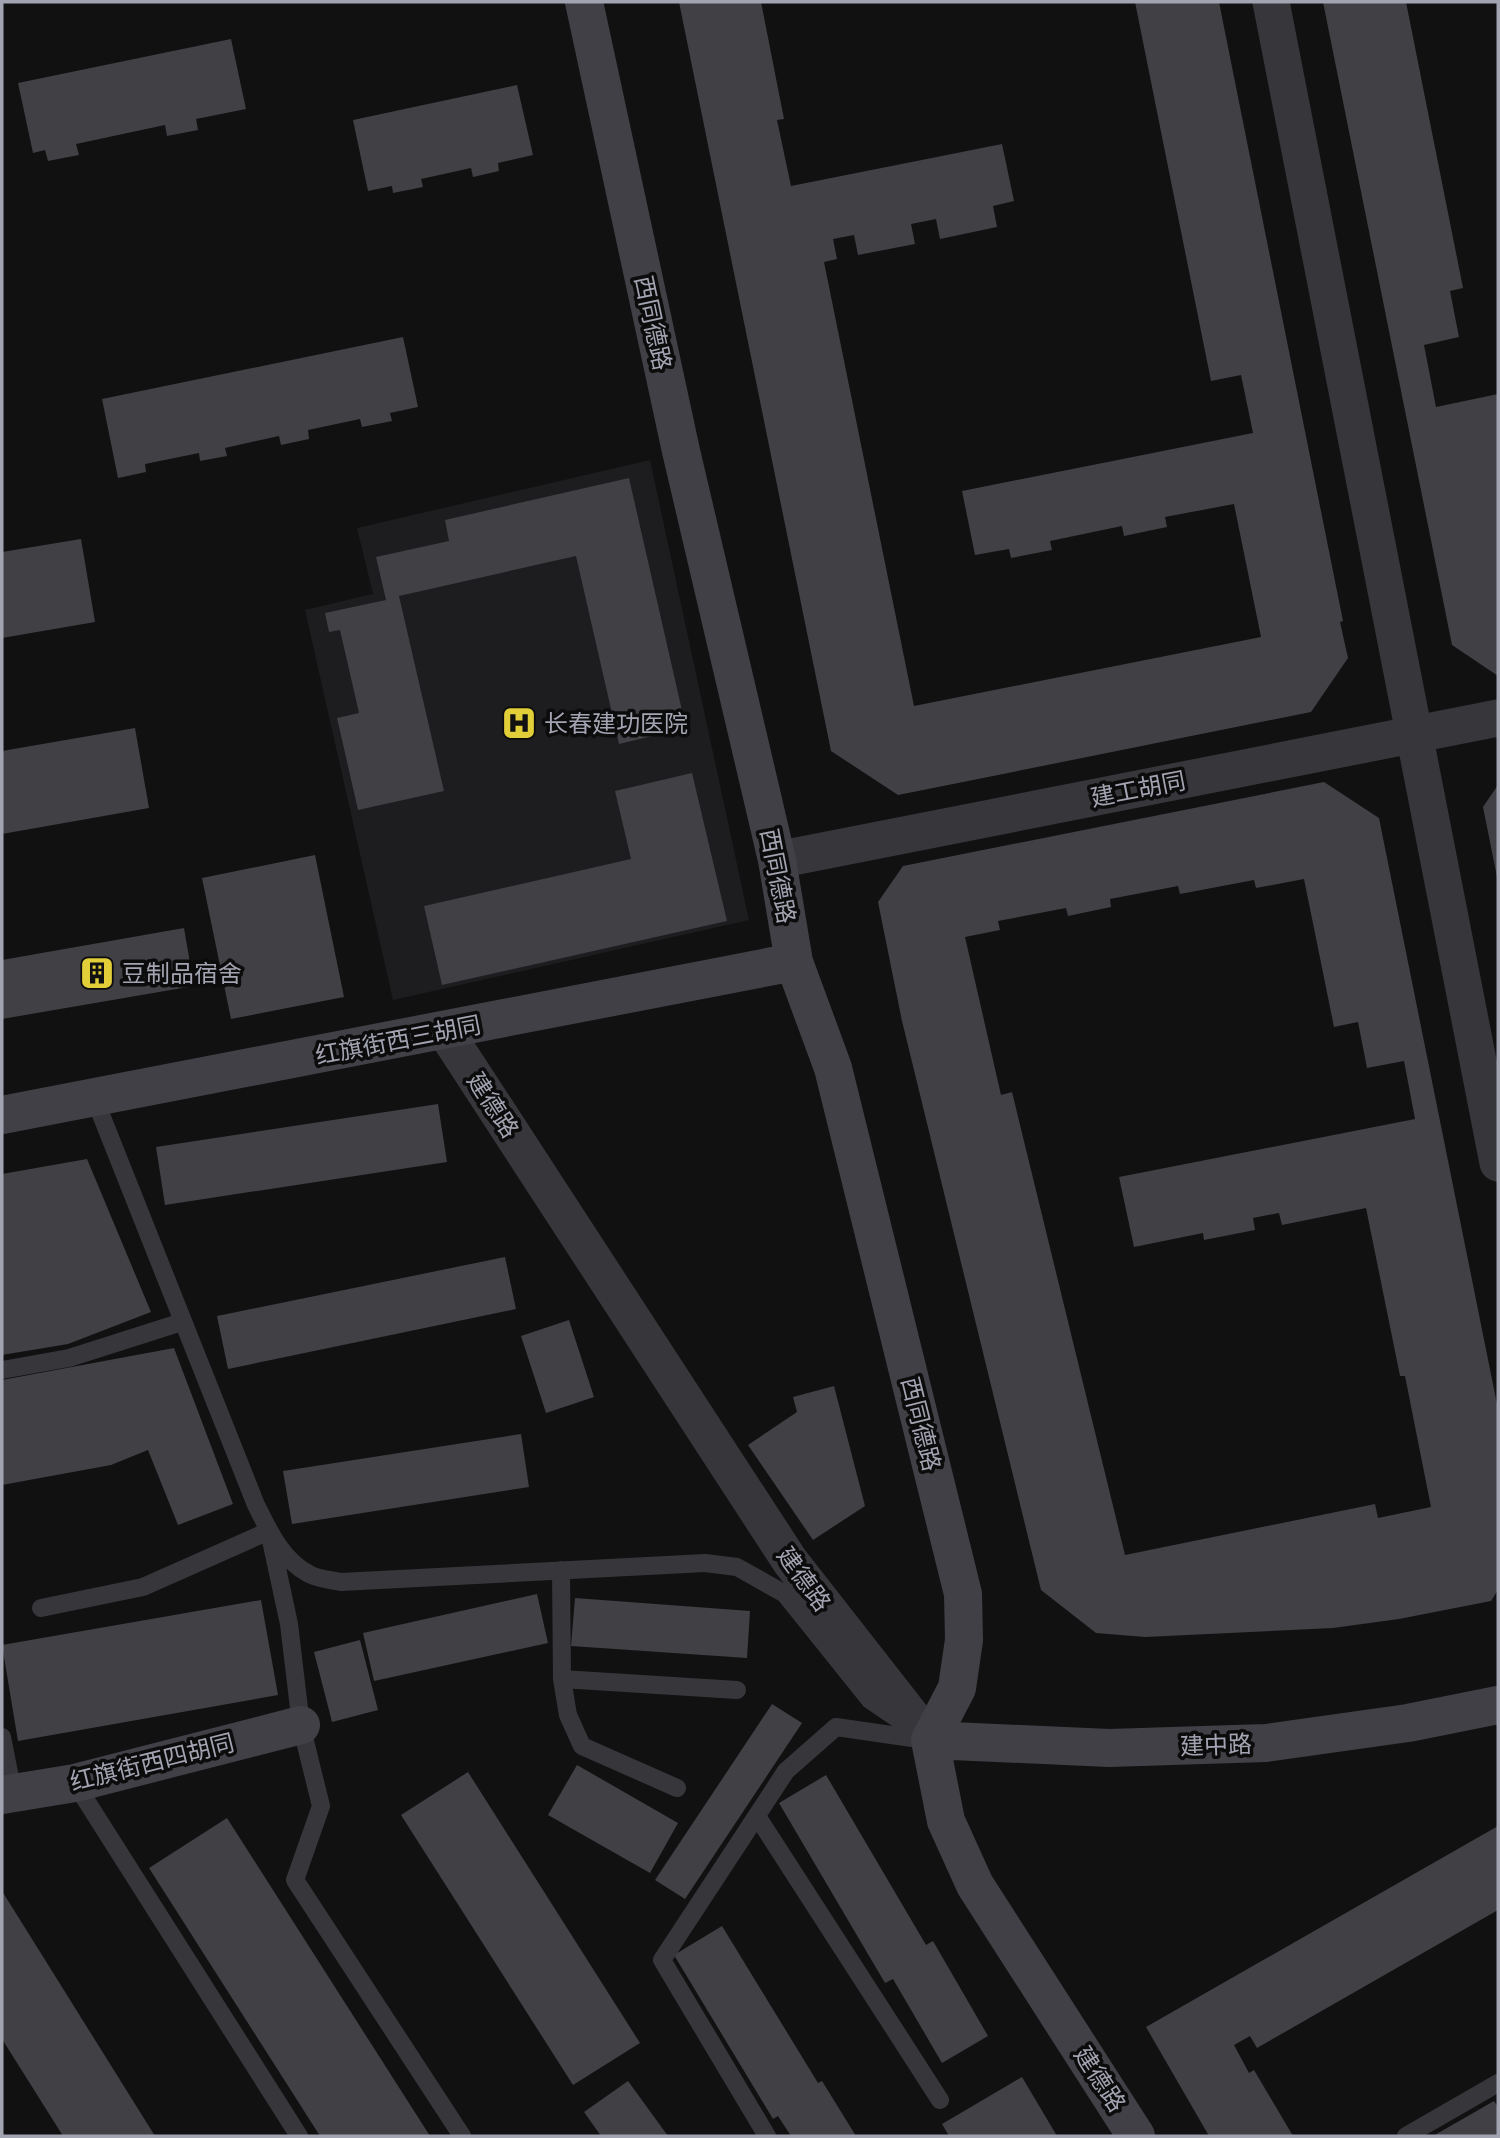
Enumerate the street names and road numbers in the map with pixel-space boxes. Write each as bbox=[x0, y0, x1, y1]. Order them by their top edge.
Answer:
street label: 西同德路 bbox=[630, 273, 676, 373]
street label: 建工胡同 bbox=[1088, 767, 1188, 811]
street label: 西同德路 bbox=[756, 826, 800, 926]
street label: 红旗街西三胡同 bbox=[313, 1011, 483, 1069]
street label: 建德路 bbox=[462, 1067, 524, 1143]
street label: 西同德路 bbox=[896, 1374, 946, 1474]
street label: 建德路 bbox=[772, 1542, 836, 1616]
street label: 红旗街西四胡同 bbox=[67, 1729, 237, 1795]
street label: 建中路 bbox=[1180, 1730, 1252, 1760]
street label: 建德路 bbox=[1069, 2041, 1131, 2117]

